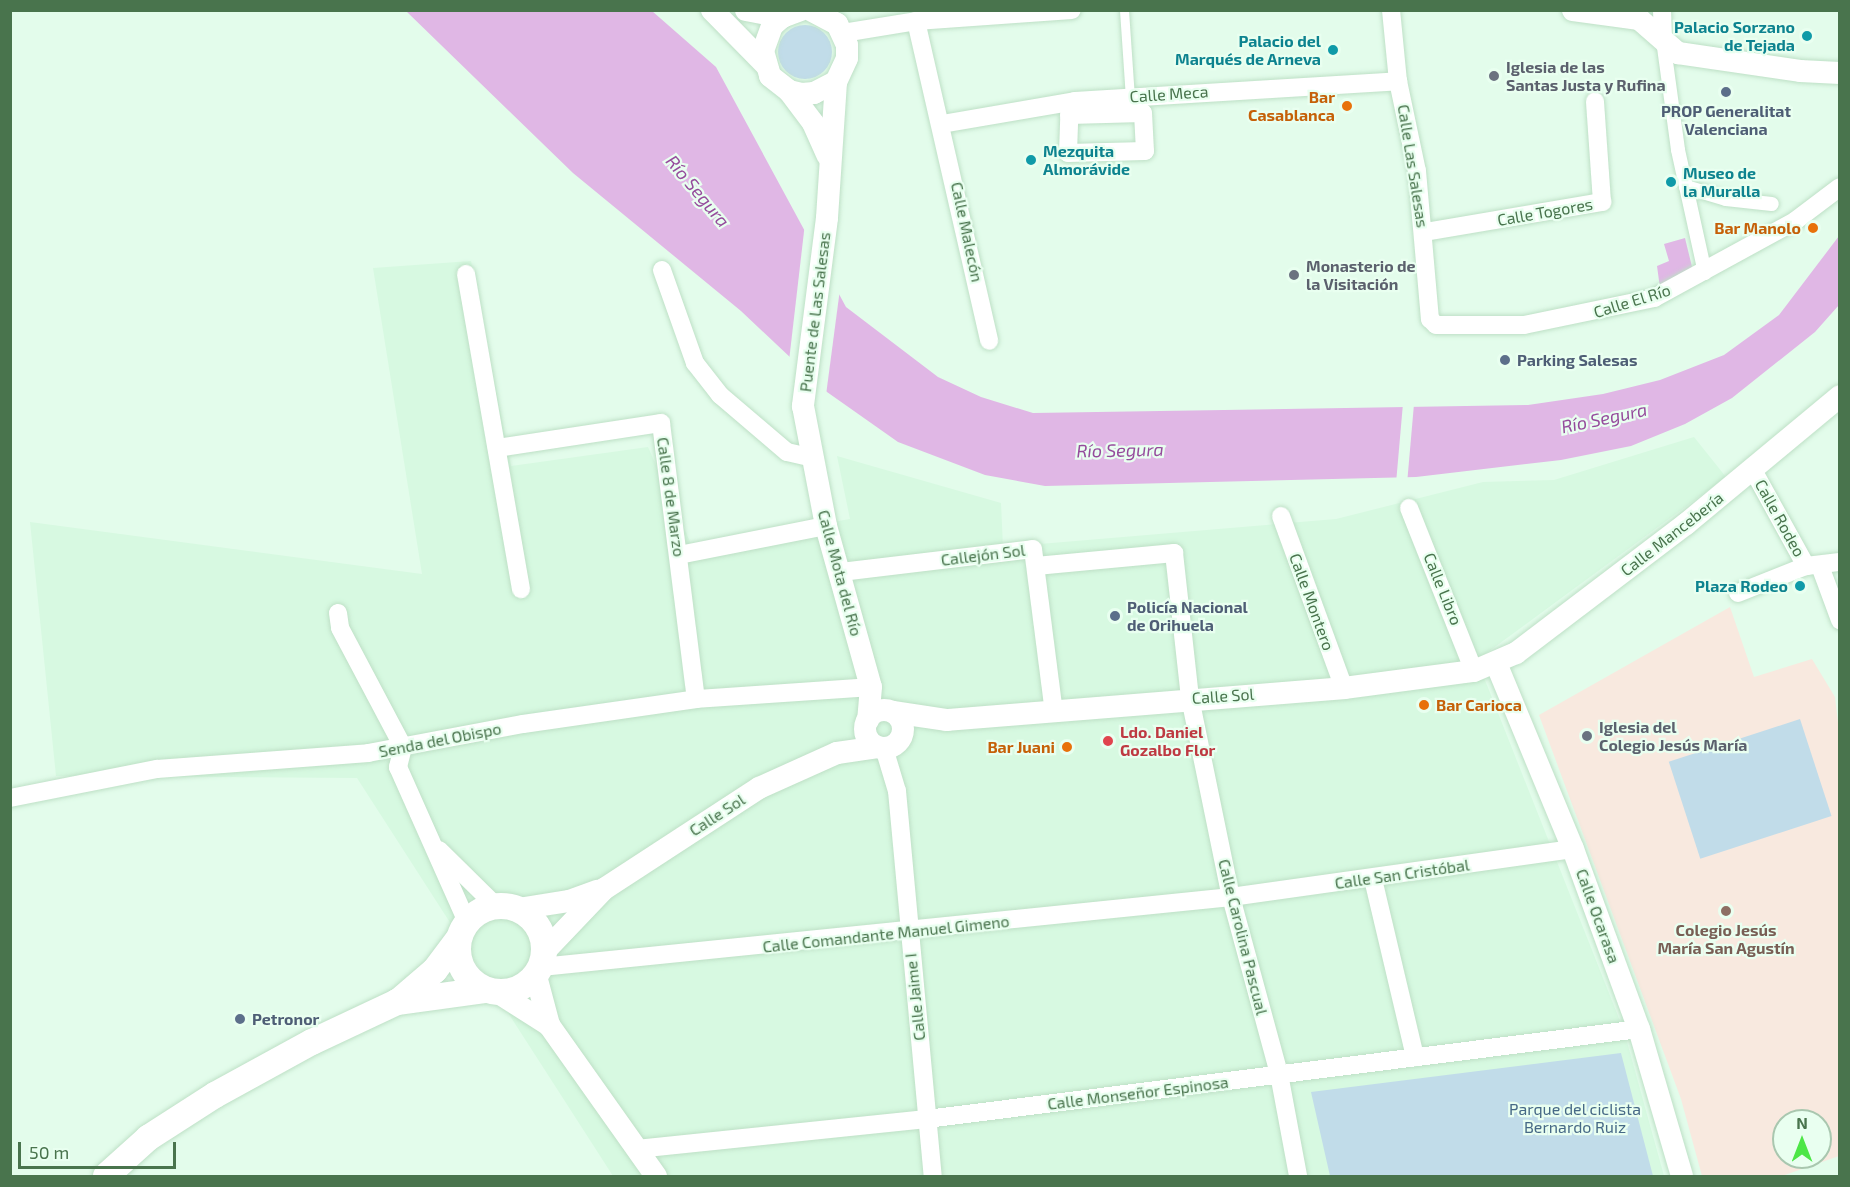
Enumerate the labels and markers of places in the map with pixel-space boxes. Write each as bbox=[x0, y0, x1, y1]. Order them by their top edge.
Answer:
place label: Palacio Sorzano de Tejada bbox=[1674, 17, 1795, 55]
marker: Palacio Sorzano de Tejada bbox=[1800, 29, 1814, 43]
place label: Palacio del Marqués de Arneva bbox=[1175, 31, 1321, 69]
marker: Palacio del Marqués de Arneva bbox=[1326, 43, 1340, 57]
place label: Iglesia de las Santas Justa y Rufina bbox=[1506, 57, 1667, 95]
marker: Iglesia de las Santas Justa y Rufina bbox=[1487, 69, 1501, 83]
marker: PROP Generalitat Valenciana bbox=[1719, 85, 1733, 99]
place label: Bar Casablanca bbox=[1248, 87, 1335, 125]
marker: Bar Casablanca bbox=[1340, 99, 1354, 113]
place label: PROP Generalitat Valenciana bbox=[1661, 101, 1791, 139]
place label: Mezquita Almorávide bbox=[1043, 141, 1130, 179]
marker: Mezquita Almorávide bbox=[1024, 153, 1038, 167]
place label: Museo de la Muralla bbox=[1683, 163, 1760, 201]
marker: Museo de la Muralla bbox=[1664, 175, 1678, 189]
place label: Bar Manolo bbox=[1714, 218, 1801, 238]
marker: Bar Manolo bbox=[1806, 221, 1820, 235]
place label: Monasterio de la Visitación bbox=[1306, 256, 1416, 294]
marker: Monasterio de la Visitación bbox=[1287, 268, 1301, 282]
place label: Parking Salesas bbox=[1517, 350, 1637, 370]
marker: Parking Salesas bbox=[1498, 353, 1512, 367]
place label: Plaza Rodeo bbox=[1695, 576, 1788, 596]
marker: Plaza Rodeo bbox=[1793, 579, 1807, 593]
place label: Policía Nacional de Orihuela bbox=[1127, 597, 1248, 635]
marker: Policía Nacional de Orihuela bbox=[1108, 609, 1122, 623]
place label: Bar Carioca bbox=[1436, 695, 1522, 715]
marker: Bar Carioca bbox=[1417, 698, 1431, 712]
place label: Iglesia del Colegio Jesús María bbox=[1599, 717, 1748, 755]
place label: Ldo. Daniel Gozalbo Flor bbox=[1120, 722, 1215, 760]
marker: Iglesia del Colegio Jesús María bbox=[1580, 729, 1594, 743]
marker: Ldo. Daniel Gozalbo Flor bbox=[1101, 734, 1115, 748]
place label: Bar Juani bbox=[987, 737, 1055, 757]
marker: Bar Juani bbox=[1060, 740, 1074, 754]
marker: Colegio Jesús María San Agustín bbox=[1719, 904, 1733, 918]
place label: Colegio Jesús María San Agustín bbox=[1657, 920, 1795, 958]
place label: Petronor bbox=[252, 1009, 319, 1029]
marker: Petronor bbox=[233, 1012, 247, 1026]

